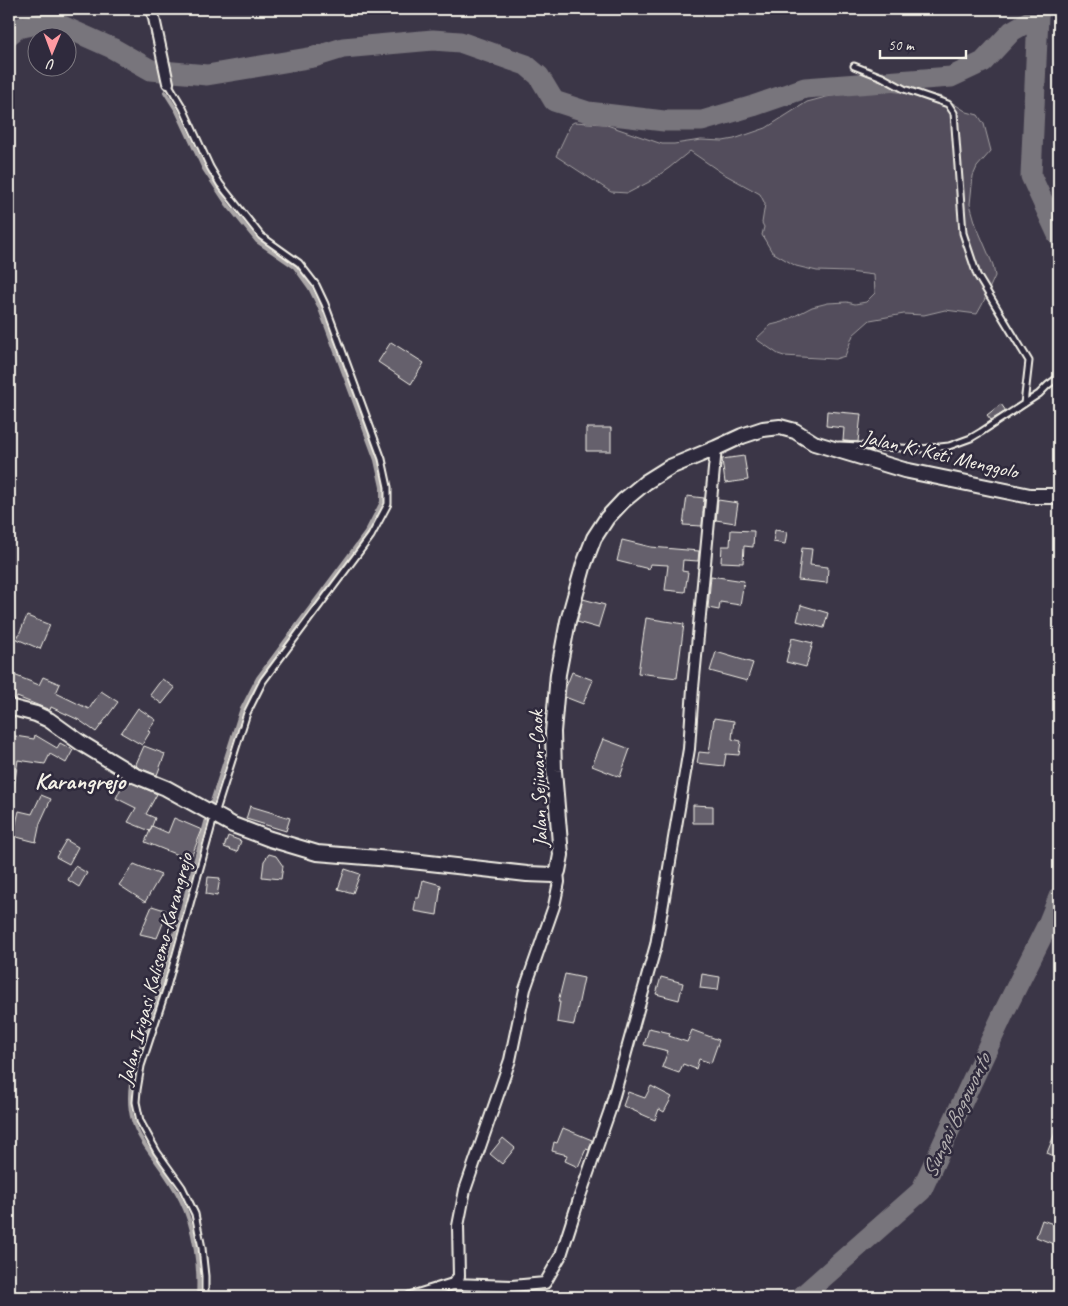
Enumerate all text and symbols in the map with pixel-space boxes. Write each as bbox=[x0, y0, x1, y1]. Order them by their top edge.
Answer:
north arrow bbox=[28, 28, 78, 78]
scale bar bbox=[880, 28, 967, 60]
text: 50 m bbox=[888, 36, 915, 55]
text: U bbox=[45, 56, 55, 73]
street label: Jalan Ki Keti Menggolo bbox=[859, 423, 1023, 485]
street label: Jalan Sejiwan-Caok bbox=[523, 708, 553, 849]
district label: Karangrejo bbox=[35, 766, 128, 796]
street label: Jalan Irigasi Kalisemo-Karangrejo bbox=[111, 849, 199, 1089]
water label: Sungai Bogowonto bbox=[915, 1047, 998, 1182]

